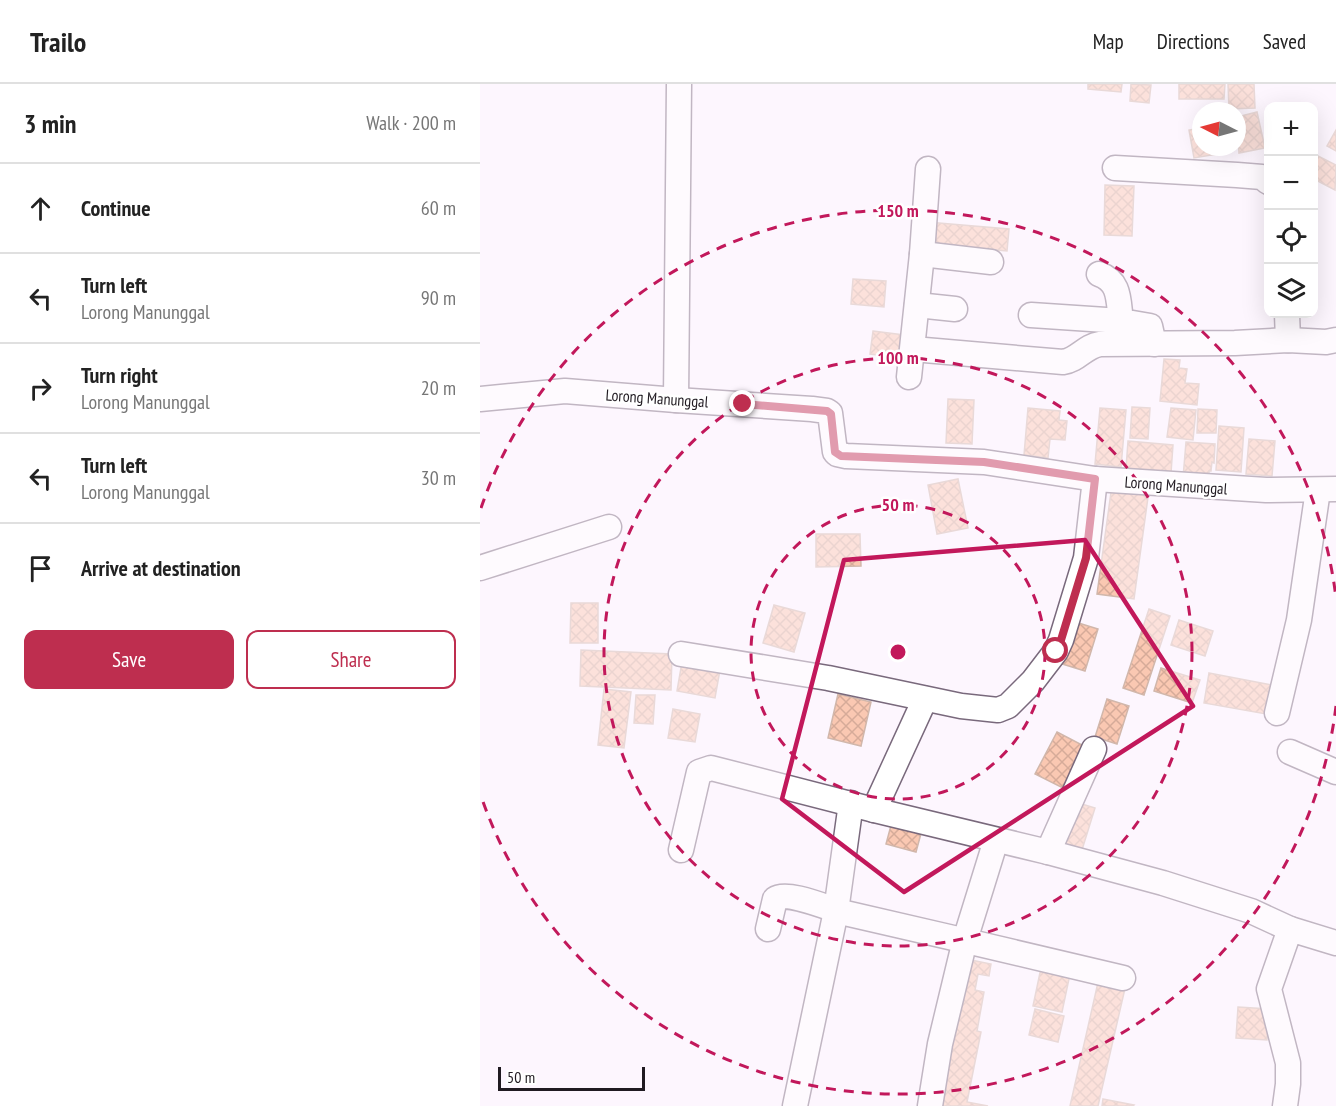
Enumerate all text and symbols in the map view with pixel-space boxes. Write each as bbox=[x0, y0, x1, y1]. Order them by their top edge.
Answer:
text: Trailo bbox=[30, 23, 86, 60]
text: Map bbox=[1093, 28, 1124, 55]
text: Directions bbox=[1157, 28, 1230, 55]
text: Saved bbox=[1263, 28, 1306, 55]
north arrow bbox=[1192, 102, 1246, 156]
map controls bbox=[1264, 102, 1318, 318]
button: + bbox=[1264, 102, 1318, 156]
text: 3 min bbox=[24, 107, 77, 140]
text: Walk · 200 m bbox=[366, 110, 456, 136]
button: − bbox=[1264, 156, 1318, 210]
icon: ahead bbox=[24, 192, 57, 225]
text: Continue bbox=[81, 194, 151, 222]
text: 60 m bbox=[421, 195, 456, 221]
text: 150 m bbox=[877, 199, 919, 222]
button: locate bbox=[1264, 210, 1318, 264]
button: layers bbox=[1264, 264, 1318, 318]
text: Turn left bbox=[81, 271, 147, 299]
icon: left bbox=[24, 282, 57, 315]
text: 90 m bbox=[421, 285, 456, 311]
text: Lorong Manunggal bbox=[81, 299, 210, 325]
text: 100 m bbox=[877, 346, 919, 369]
text: Turn right bbox=[81, 361, 158, 389]
icon: right bbox=[24, 372, 57, 405]
text: 20 m bbox=[421, 375, 456, 401]
street label: Lorong Manunggal bbox=[605, 384, 709, 412]
text: Lorong Manunggal bbox=[81, 389, 210, 415]
route end bbox=[729, 390, 755, 416]
text: Turn left bbox=[81, 451, 147, 479]
icon: left bbox=[24, 462, 57, 495]
text: 30 m bbox=[421, 465, 456, 491]
street label: Lorong Manunggal bbox=[1124, 471, 1228, 499]
text: Lorong Manunggal bbox=[81, 479, 210, 505]
text: 50 m bbox=[882, 493, 914, 516]
icon: arrive bbox=[24, 552, 57, 585]
text: Arrive at destination bbox=[81, 554, 241, 582]
button: Save bbox=[24, 630, 234, 689]
button: Share bbox=[246, 630, 456, 689]
route start bbox=[1042, 637, 1068, 663]
centre of rings bbox=[888, 642, 908, 662]
scale bar bbox=[498, 1064, 645, 1092]
text: 50 m bbox=[507, 1067, 535, 1087]

